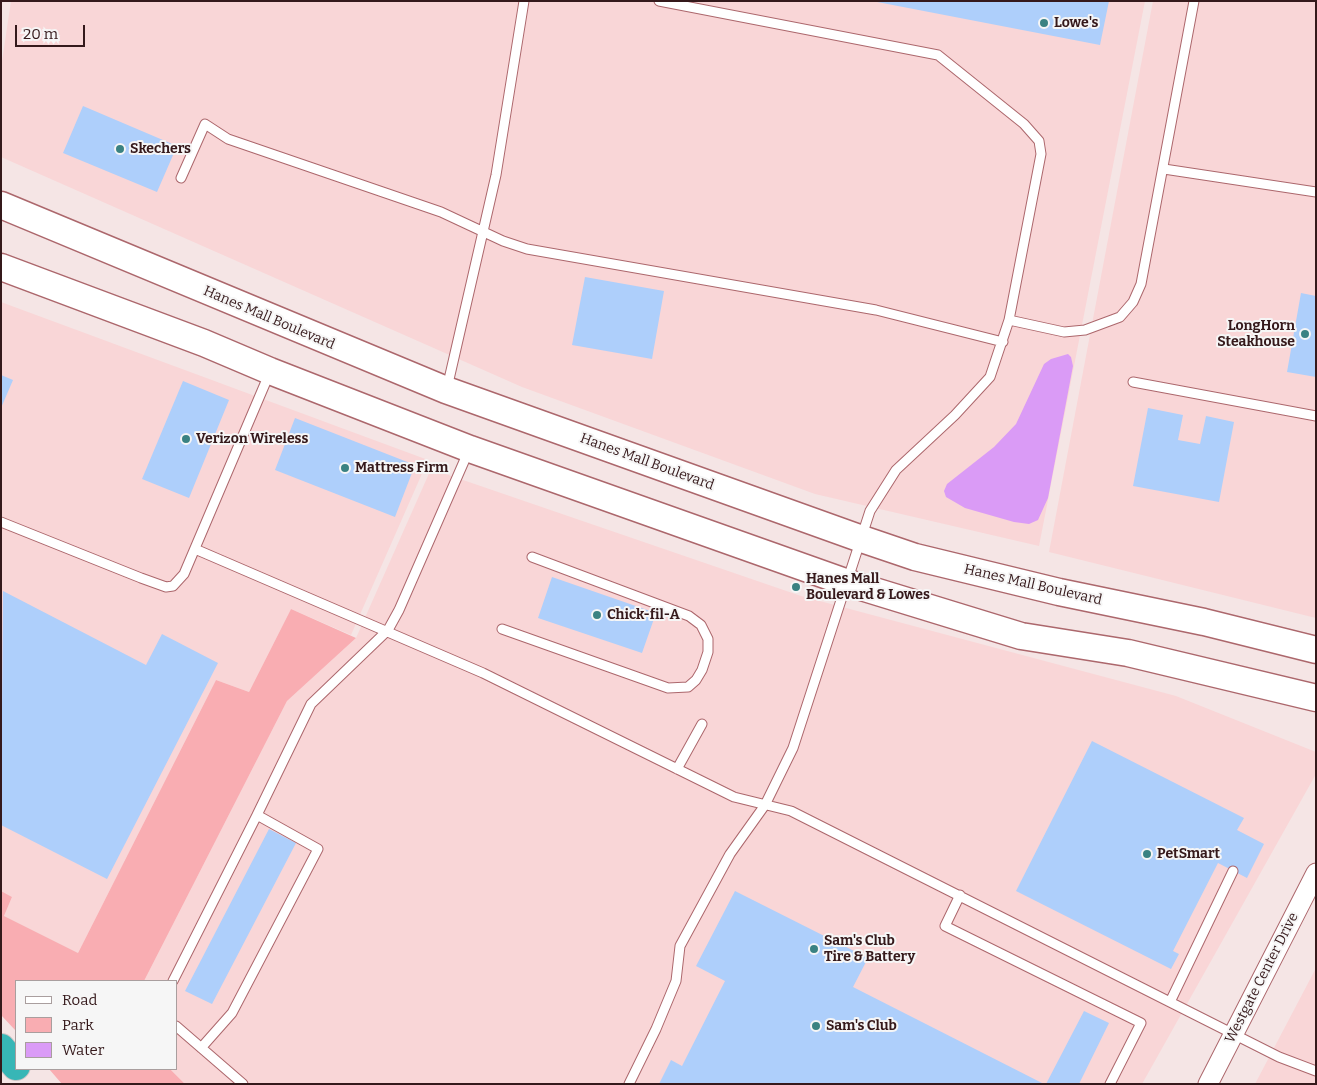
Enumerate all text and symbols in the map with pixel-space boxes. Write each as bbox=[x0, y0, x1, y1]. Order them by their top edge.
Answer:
scale bar bbox=[18, 15, 88, 47]
place label: Lowe's bbox=[1054, 15, 1098, 31]
marker: Lowe's bbox=[1038, 17, 1050, 29]
text: 20 m bbox=[23, 25, 58, 43]
place label: Skechers bbox=[130, 141, 191, 157]
marker: Skechers bbox=[114, 143, 126, 155]
street label: Hanes Mall Boulevard bbox=[201, 283, 337, 353]
place label: LongHorn Steakhouse bbox=[1217, 318, 1295, 351]
marker: LongHorn Steakhouse bbox=[1299, 328, 1311, 340]
street label: Hanes Mall Boulevard bbox=[578, 430, 716, 494]
place label: Verizon Wireless bbox=[196, 431, 308, 447]
marker: Verizon Wireless bbox=[180, 433, 192, 445]
place label: Mattress Firm bbox=[355, 460, 448, 476]
marker: Mattress Firm bbox=[339, 462, 351, 474]
street label: Hanes Mall Boulevard bbox=[962, 561, 1104, 609]
place label: Hanes Mall Boulevard & Lowes bbox=[806, 571, 930, 604]
marker: Hanes Mall Boulevard & Lowes bbox=[790, 581, 802, 593]
place label: Chick-fil-A bbox=[607, 607, 680, 623]
marker: Chick-fil-A bbox=[591, 609, 603, 621]
place label: PetSmart bbox=[1157, 846, 1220, 862]
marker: PetSmart bbox=[1141, 848, 1153, 860]
street label: Westgate Center Drive bbox=[1222, 910, 1302, 1046]
place label: Sam's Club Tire & Battery bbox=[824, 933, 915, 966]
marker: Sam's Club Tire & Battery bbox=[808, 943, 820, 955]
legend bbox=[15, 980, 178, 1070]
text: Road bbox=[62, 991, 97, 1009]
text: Park bbox=[62, 1016, 94, 1034]
place label: Sam's Club bbox=[826, 1018, 897, 1034]
marker: Sam's Club bbox=[810, 1020, 822, 1032]
text: Water bbox=[62, 1041, 104, 1059]

